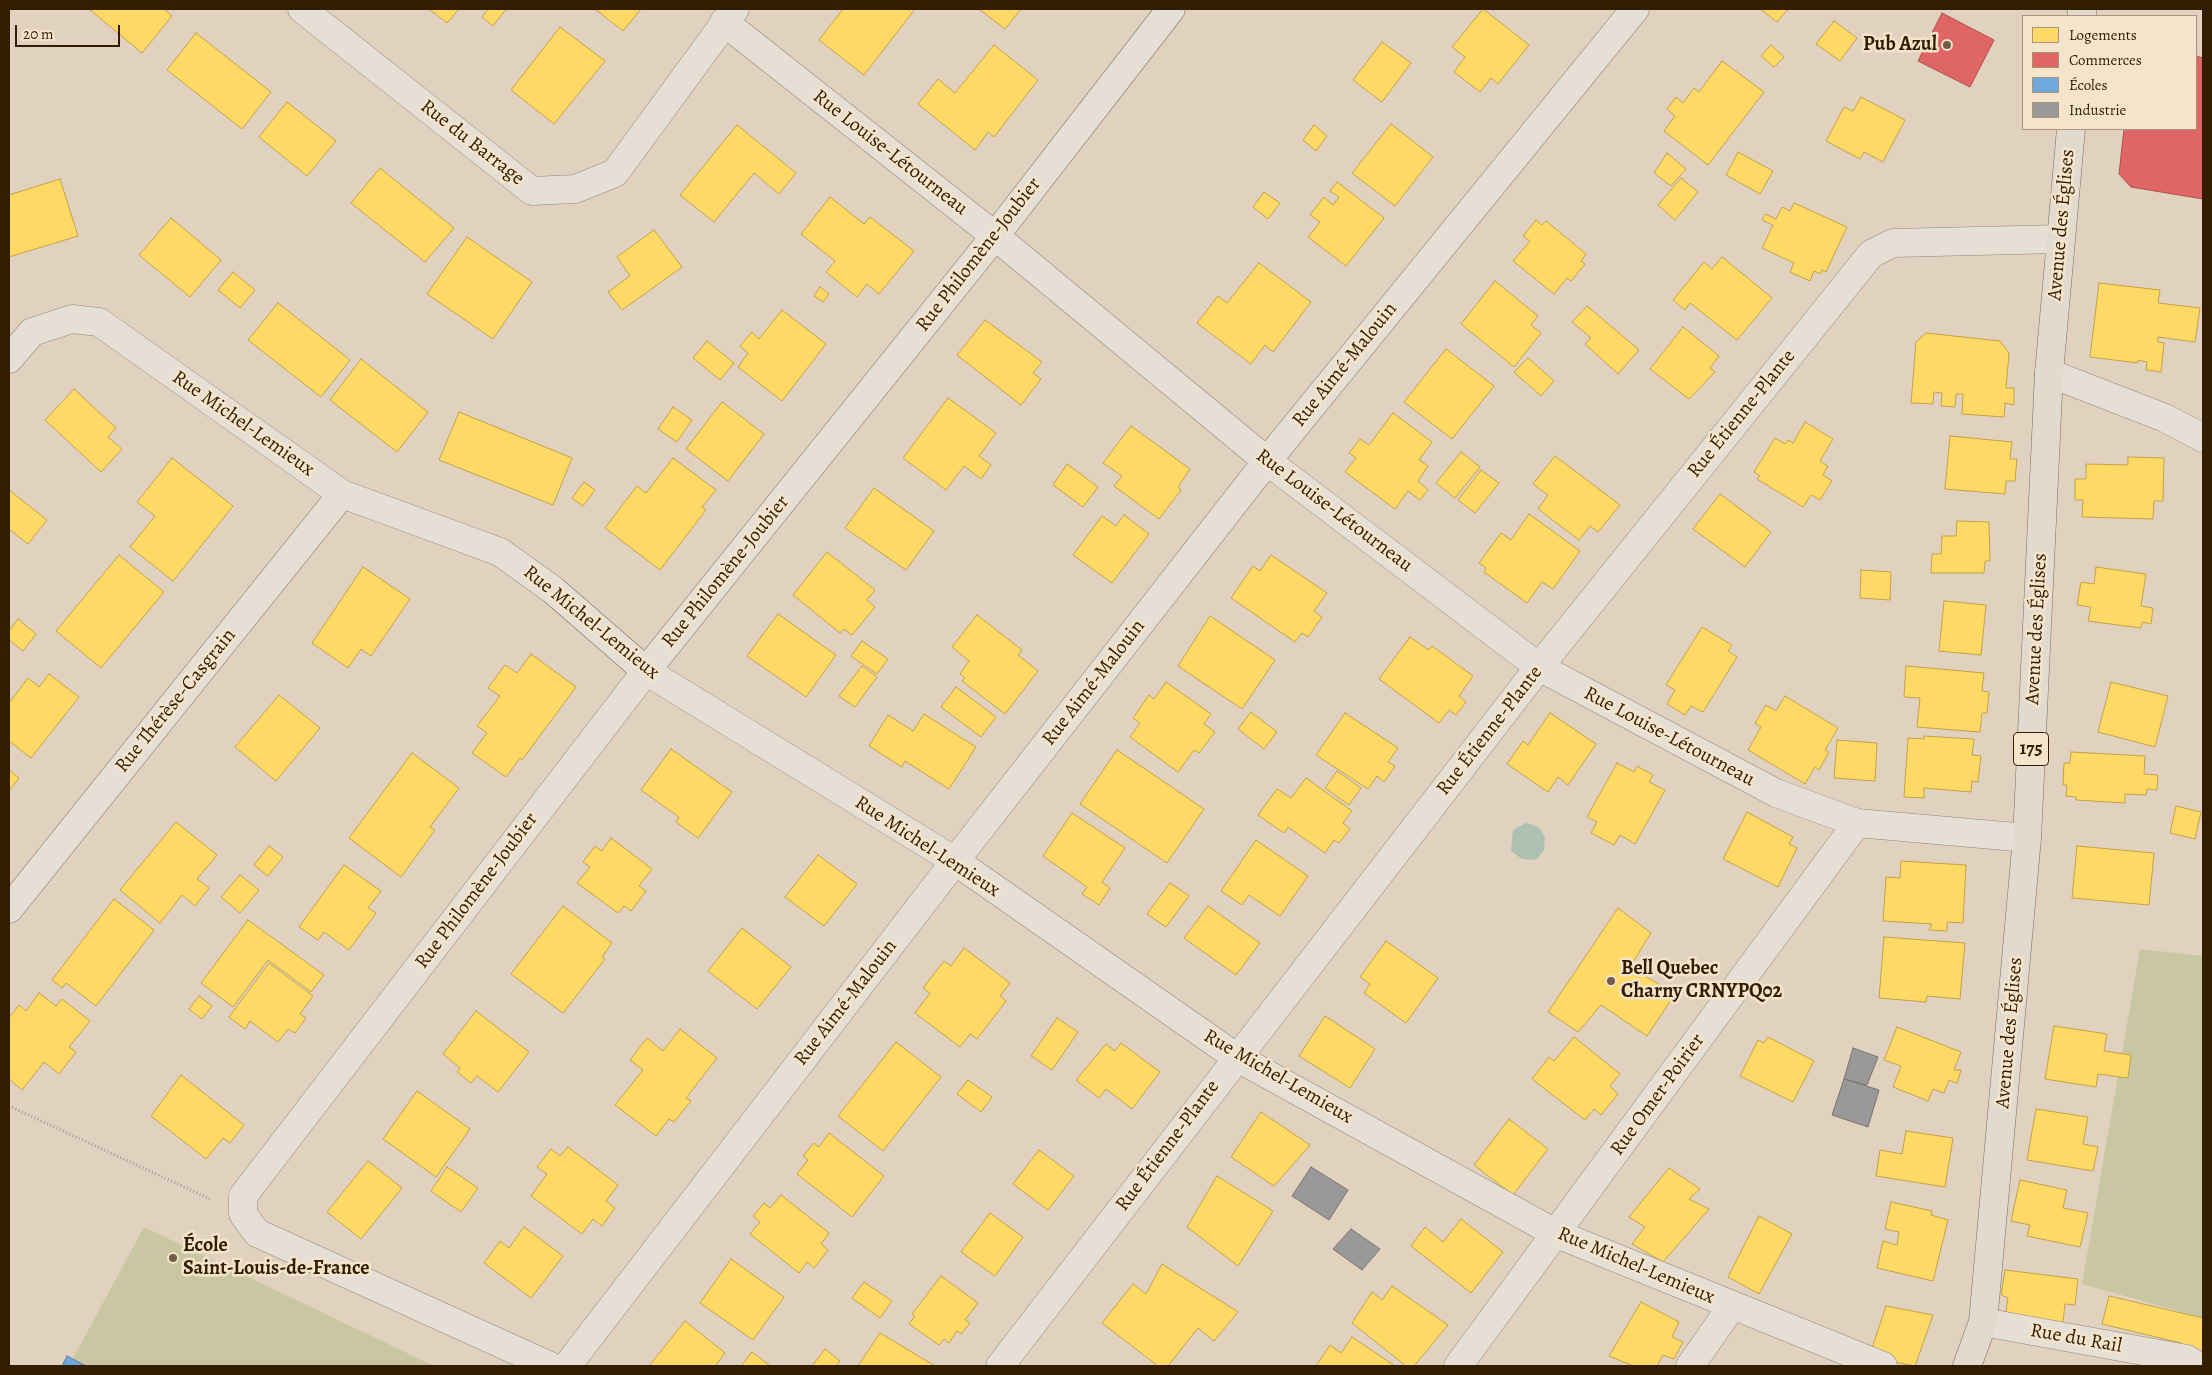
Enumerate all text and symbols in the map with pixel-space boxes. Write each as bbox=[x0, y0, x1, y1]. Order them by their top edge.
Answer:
scale bar bbox=[18, 15, 122, 47]
legend bbox=[2022, 15, 2197, 130]
text: 20 m bbox=[23, 24, 54, 44]
text: Logements bbox=[2069, 25, 2137, 45]
place label: Pub Azul bbox=[1863, 33, 1937, 57]
marker: Pub Azul bbox=[1941, 39, 1953, 51]
text: Commerces bbox=[2069, 50, 2142, 70]
text: Écoles bbox=[2069, 75, 2108, 95]
street label: Rue Louise-Létourneau bbox=[808, 85, 972, 221]
street label: Rue du Barrage bbox=[415, 95, 529, 191]
text: Industrie bbox=[2069, 100, 2126, 120]
street label: Avenue des Églises bbox=[2043, 148, 2081, 302]
street label: Rue Philomène-Joubier bbox=[911, 173, 1047, 337]
street label: Rue Aimé-Malouin bbox=[1287, 298, 1403, 432]
street label: Rue Étienne-Plante bbox=[1683, 345, 1801, 483]
street label: Rue Michel-Lemieux bbox=[167, 366, 319, 482]
street label: Rue Louise-Létourneau bbox=[1251, 444, 1417, 578]
street label: Rue Philomène-Joubier bbox=[657, 491, 795, 653]
street label: Avenue des Églises bbox=[2021, 553, 2053, 705]
street label: Rue Michel-Lemieux bbox=[518, 561, 664, 685]
street label: Rue Aimé-Malouin bbox=[1037, 615, 1151, 751]
street label: Rue Thérèse-Casgrain bbox=[111, 624, 241, 778]
street label: Rue Étienne-Plante bbox=[1432, 661, 1548, 801]
street label: Rue Louise-Létourneau bbox=[1579, 682, 1759, 792]
road number: 175 bbox=[2014, 732, 2048, 766]
street label: Rue Michel-Lemieux bbox=[850, 791, 1004, 903]
street label: Rue Philomène-Joubier bbox=[411, 808, 543, 974]
street label: Rue Aimé-Malouin bbox=[789, 935, 903, 1071]
street label: Avenue des Églises bbox=[1991, 956, 2029, 1110]
place label: Bell Quebec Charny CRNYPQ02 bbox=[1621, 957, 1782, 1004]
marker: Bell Quebec Charny CRNYPQ02 bbox=[1605, 975, 1617, 987]
street label: Rue Michel-Lemieux bbox=[1199, 1025, 1357, 1129]
street label: Rue Omer-Poirier bbox=[1606, 1029, 1710, 1161]
street label: Rue Étienne-Plante bbox=[1111, 1076, 1225, 1216]
street label: Rue Michel-Lemieux bbox=[1554, 1222, 1718, 1310]
place label: École Saint-Louis-de-France bbox=[183, 1234, 369, 1281]
marker: École Saint-Louis-de-France bbox=[167, 1252, 179, 1264]
street label: Rue du Rail bbox=[2028, 1319, 2124, 1359]

